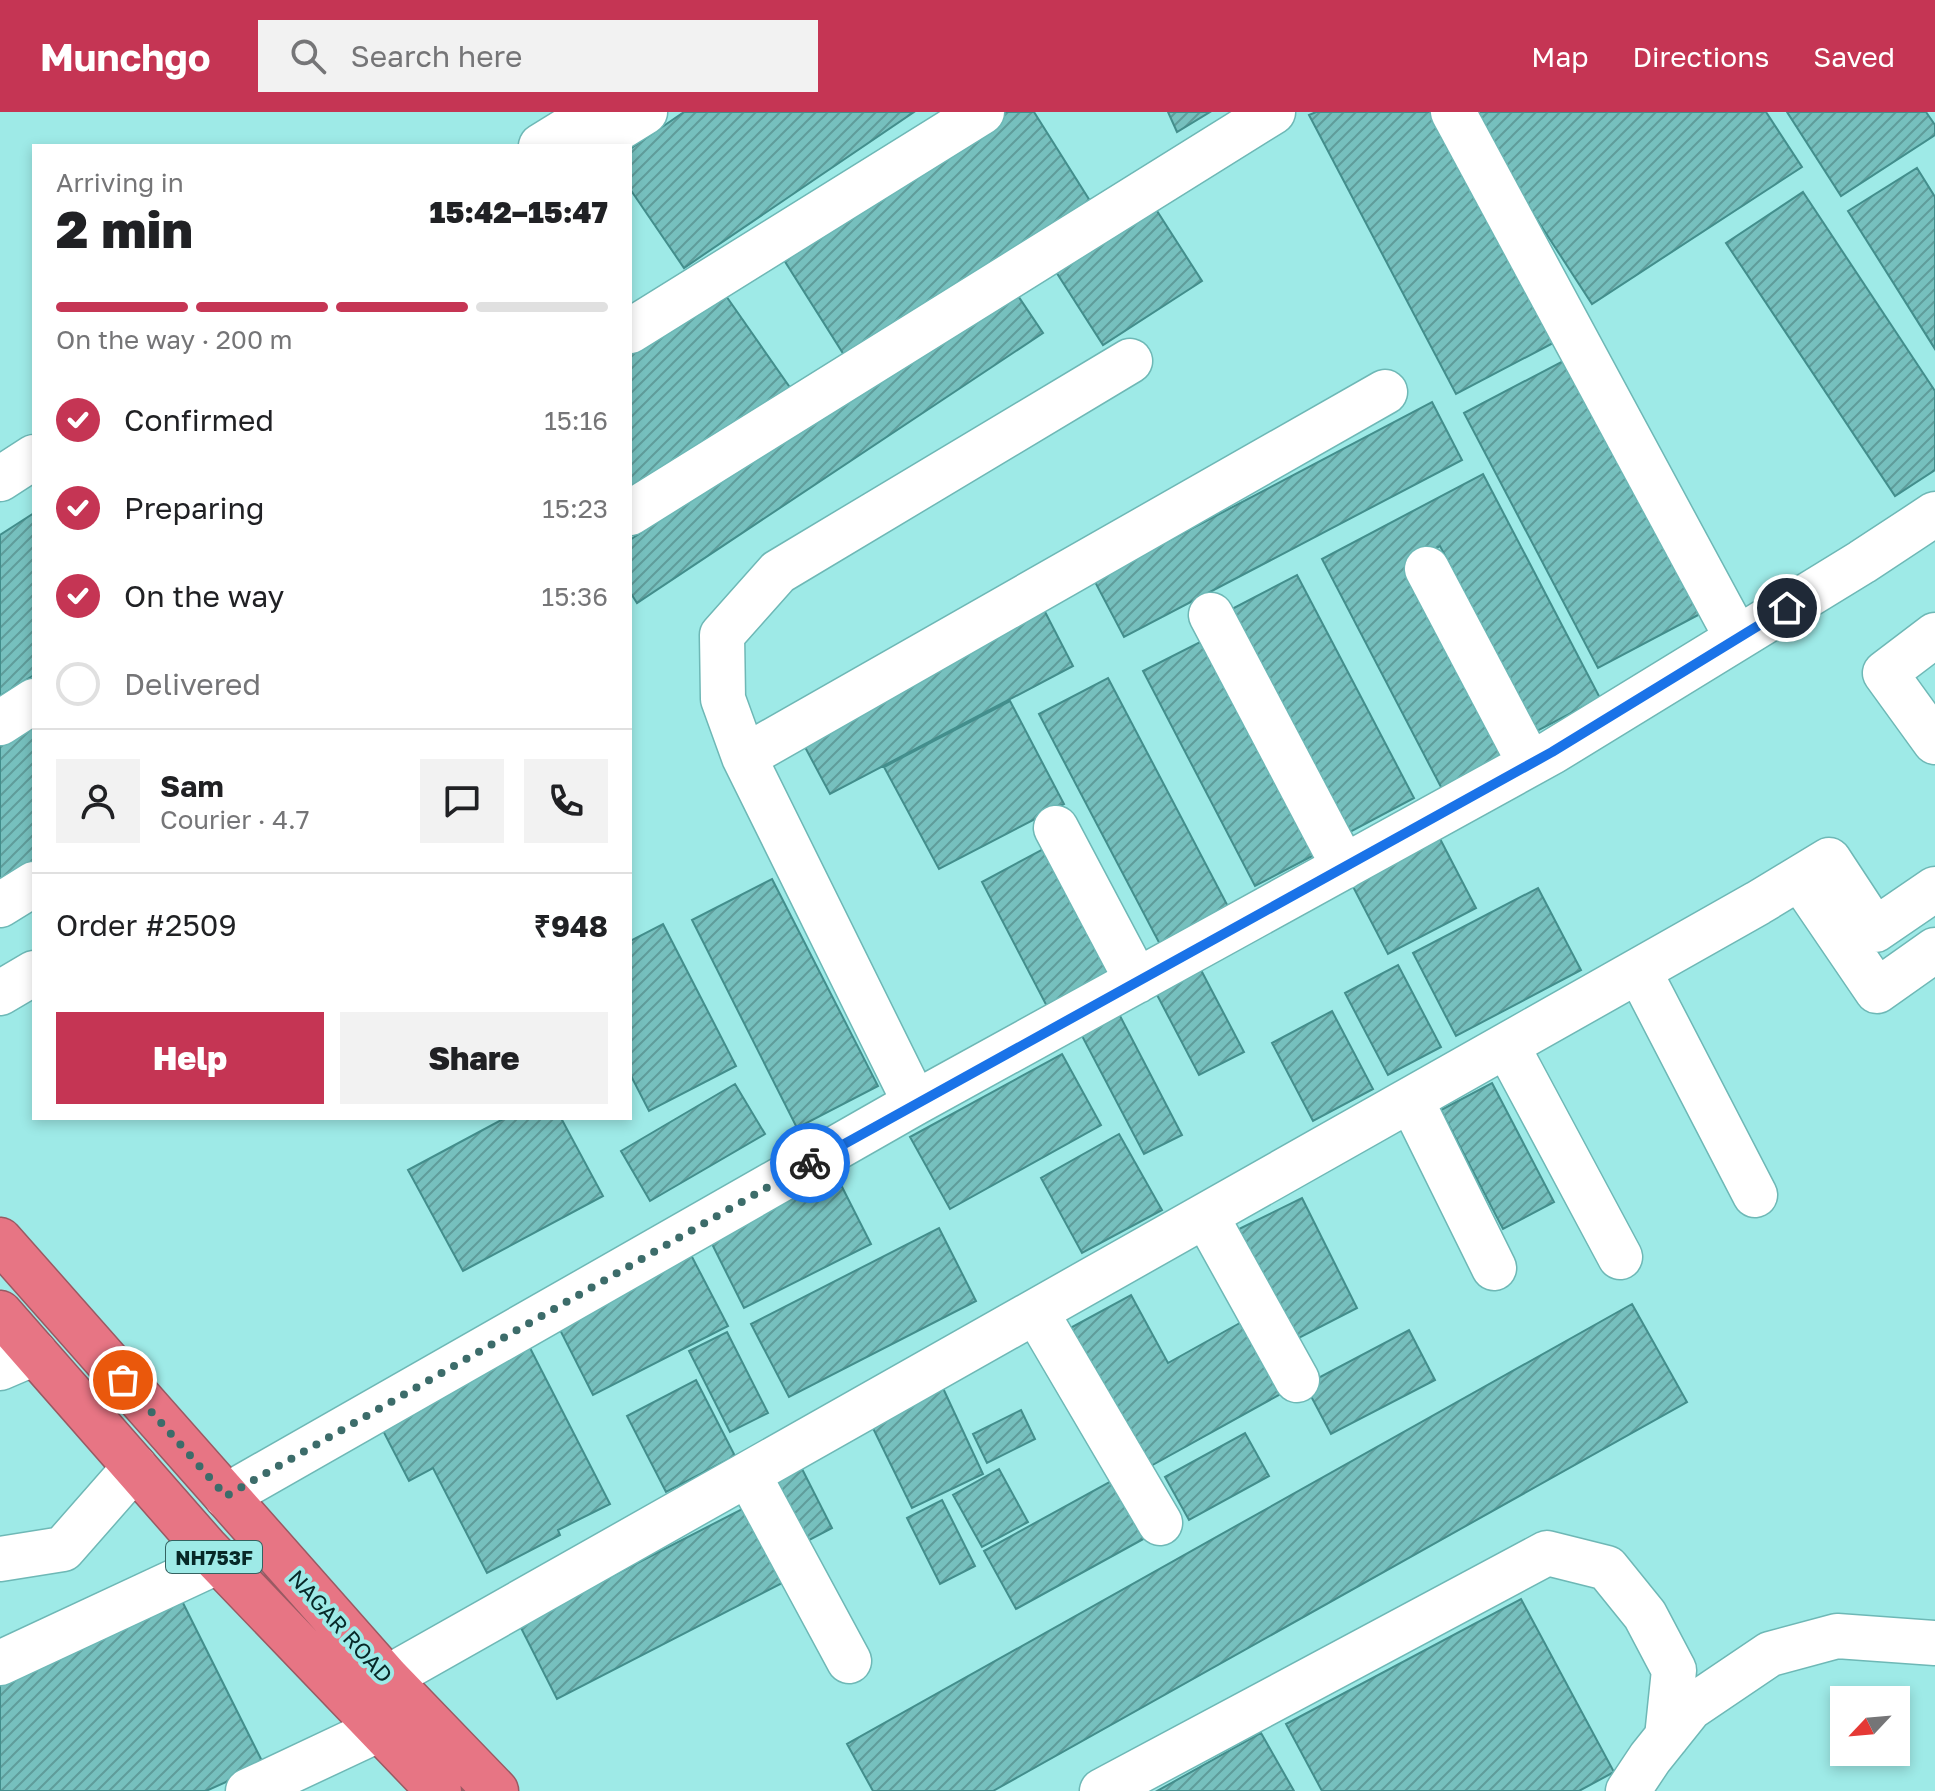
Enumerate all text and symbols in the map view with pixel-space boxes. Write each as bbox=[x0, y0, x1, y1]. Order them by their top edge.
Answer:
search box bbox=[258, 20, 818, 92]
text: Munchgo bbox=[40, 34, 210, 79]
icon: search bbox=[286, 34, 330, 78]
text: Search here bbox=[350, 38, 522, 74]
text: Map bbox=[1531, 40, 1588, 73]
text: Directions bbox=[1632, 40, 1769, 73]
text: Saved bbox=[1813, 40, 1895, 73]
text: Arriving in bbox=[56, 167, 184, 198]
text: 15:42–15:47 bbox=[430, 194, 608, 230]
text: 2 min bbox=[56, 197, 193, 259]
text: On the way · 200 m bbox=[56, 324, 293, 355]
icon: check bbox=[56, 398, 100, 442]
text: Confirmed bbox=[124, 402, 274, 438]
text: 15:16 bbox=[544, 405, 608, 436]
icon: check bbox=[56, 486, 100, 530]
text: Preparing bbox=[124, 490, 265, 526]
text: 15:23 bbox=[542, 493, 608, 524]
icon: check bbox=[56, 574, 100, 618]
pin bbox=[1753, 574, 1821, 642]
text: On the way bbox=[124, 578, 284, 614]
text: 15:36 bbox=[542, 581, 608, 612]
icon: home bbox=[1765, 586, 1809, 630]
text: Delivered bbox=[124, 666, 261, 702]
button: person bbox=[56, 759, 140, 843]
button: chat bbox=[420, 759, 504, 843]
button: phone bbox=[524, 759, 608, 843]
text: Sam bbox=[160, 768, 224, 804]
text: Courier · 4.7 bbox=[160, 804, 310, 835]
text: Order #2509 bbox=[56, 907, 237, 943]
text: ₹948 bbox=[534, 908, 608, 944]
button: Help bbox=[56, 1012, 324, 1104]
button: Share bbox=[340, 1012, 608, 1104]
courier bbox=[770, 1123, 850, 1203]
icon: bike bbox=[788, 1141, 832, 1185]
pin bbox=[89, 1346, 157, 1414]
icon: bag bbox=[101, 1358, 145, 1402]
road number: NH753F bbox=[166, 1541, 262, 1573]
street label: NAGAR ROAD bbox=[283, 1564, 399, 1688]
north arrow bbox=[1830, 1686, 1910, 1766]
map controls bbox=[1830, 1686, 1910, 1766]

